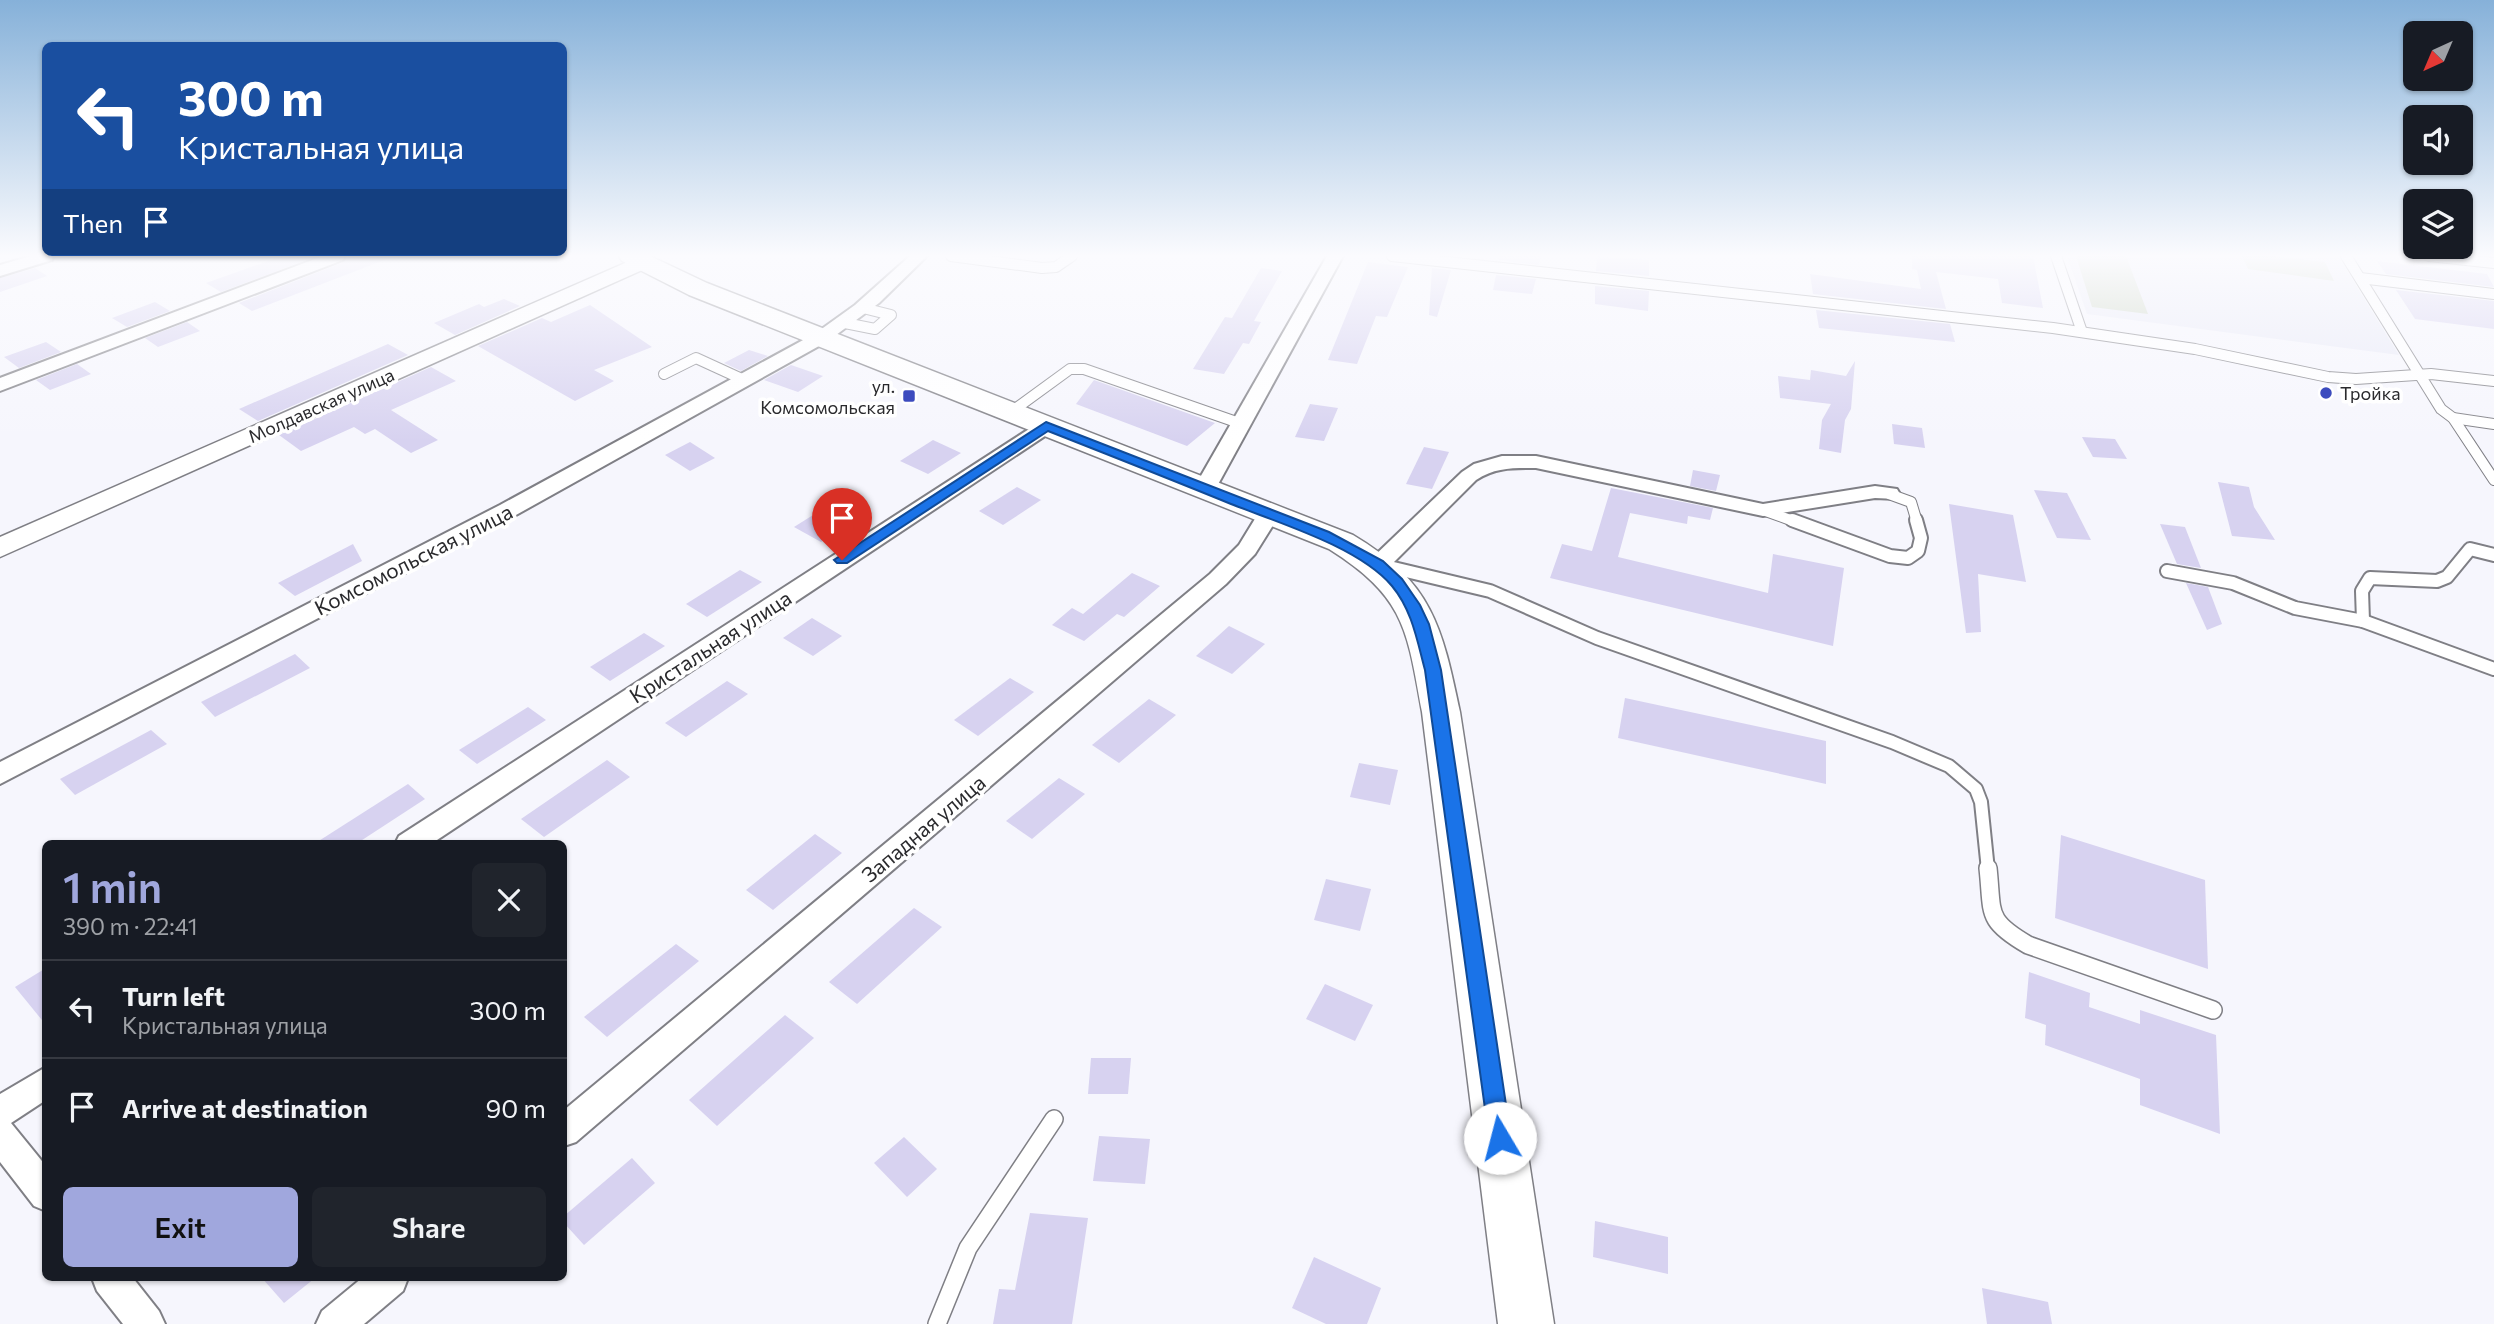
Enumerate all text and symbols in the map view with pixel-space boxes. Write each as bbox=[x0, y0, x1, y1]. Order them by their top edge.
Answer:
north arrow bbox=[2403, 21, 2473, 91]
map controls bbox=[2403, 21, 2473, 259]
text: 300 m bbox=[178, 66, 324, 126]
icon: left bbox=[63, 70, 154, 161]
button: sound bbox=[2403, 105, 2473, 175]
text: Кристальная улица bbox=[178, 126, 464, 166]
button: layers bbox=[2403, 189, 2473, 259]
icon: arrive bbox=[137, 203, 175, 241]
text: Then bbox=[63, 207, 123, 238]
street label: Молдавская улица bbox=[245, 363, 397, 447]
place label: ул. Комсомольская bbox=[760, 375, 895, 418]
place label: Тройка bbox=[2340, 382, 2401, 404]
marker: Тройка bbox=[2318, 385, 2334, 401]
marker: ул. Комсомольская bbox=[901, 388, 917, 404]
pin bbox=[812, 488, 872, 560]
street label: Комсомольская улица bbox=[310, 498, 516, 620]
icon: arrive bbox=[823, 499, 861, 537]
street label: Кристальная улица bbox=[624, 584, 796, 708]
street label: Западная улица bbox=[856, 769, 990, 887]
text: 1 min bbox=[63, 860, 162, 912]
button: close bbox=[472, 863, 546, 937]
text: 390 m · 22:41 bbox=[63, 912, 198, 940]
text: Turn left bbox=[122, 980, 225, 1011]
icon: left bbox=[63, 990, 101, 1028]
text: 300 m bbox=[470, 994, 546, 1025]
text: Кристальная улица bbox=[122, 1011, 328, 1039]
icon: arrive bbox=[63, 1088, 101, 1126]
text: Arrive at destination bbox=[122, 1092, 368, 1123]
text: 90 m bbox=[486, 1092, 546, 1123]
position arrow bbox=[1463, 1101, 1537, 1175]
button: Exit bbox=[63, 1187, 298, 1267]
button: Share bbox=[312, 1187, 546, 1267]

